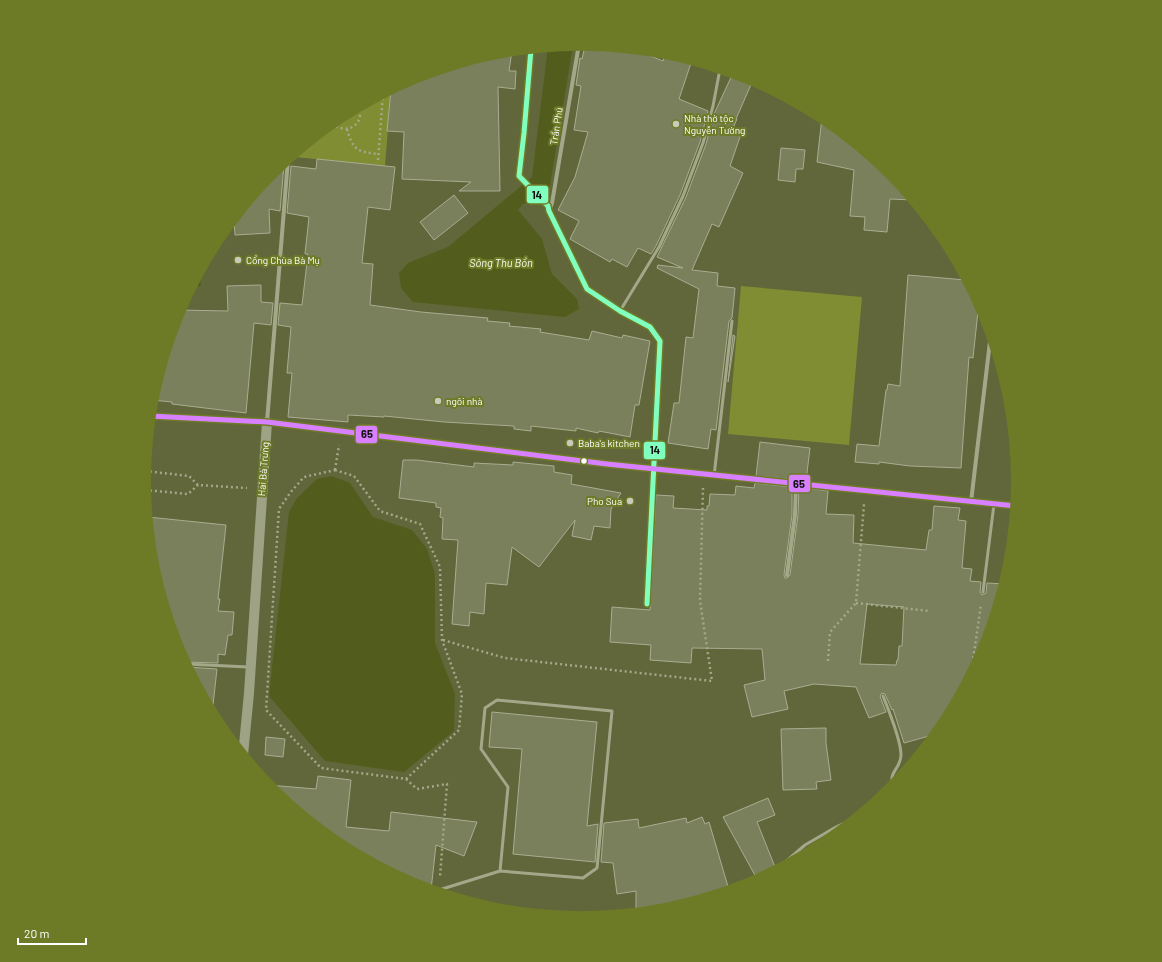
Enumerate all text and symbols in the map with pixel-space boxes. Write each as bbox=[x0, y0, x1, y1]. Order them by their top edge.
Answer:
street label: Trần Phú bbox=[547, 106, 565, 146]
place label: Nhà thờ tộc Nguyễn Tường bbox=[684, 112, 745, 136]
marker: Nhà thờ tộc Nguyễn Tường bbox=[671, 119, 681, 129]
line badge: 14 bbox=[526, 185, 549, 204]
text: 14 bbox=[532, 188, 543, 201]
place label: Cổng Chùa Bà Mụ bbox=[246, 254, 320, 266]
marker: Cổng Chùa Bà Mụ bbox=[233, 255, 243, 265]
water label: Sông Thu Bồn bbox=[469, 256, 533, 269]
place label: ngôi nhà bbox=[446, 395, 483, 407]
marker: ngôi nhà bbox=[433, 396, 443, 406]
line badge: 65 bbox=[355, 425, 378, 444]
text: 65 bbox=[361, 427, 373, 440]
place label: Baba's kitchen bbox=[578, 437, 640, 449]
marker: Baba's kitchen bbox=[565, 438, 575, 448]
street label: Hai Bà Trưng bbox=[255, 441, 271, 497]
line badge: 14 bbox=[643, 441, 666, 460]
text: 14 bbox=[650, 443, 661, 456]
unlabelled marker bbox=[579, 456, 589, 466]
line badge: 65 bbox=[788, 474, 811, 493]
text: 65 bbox=[793, 477, 805, 490]
place label: Pho Sua bbox=[587, 495, 622, 507]
marker: Pho Sua bbox=[625, 496, 635, 506]
scale bar bbox=[18, 920, 86, 946]
text: 20 m bbox=[24, 926, 50, 940]

